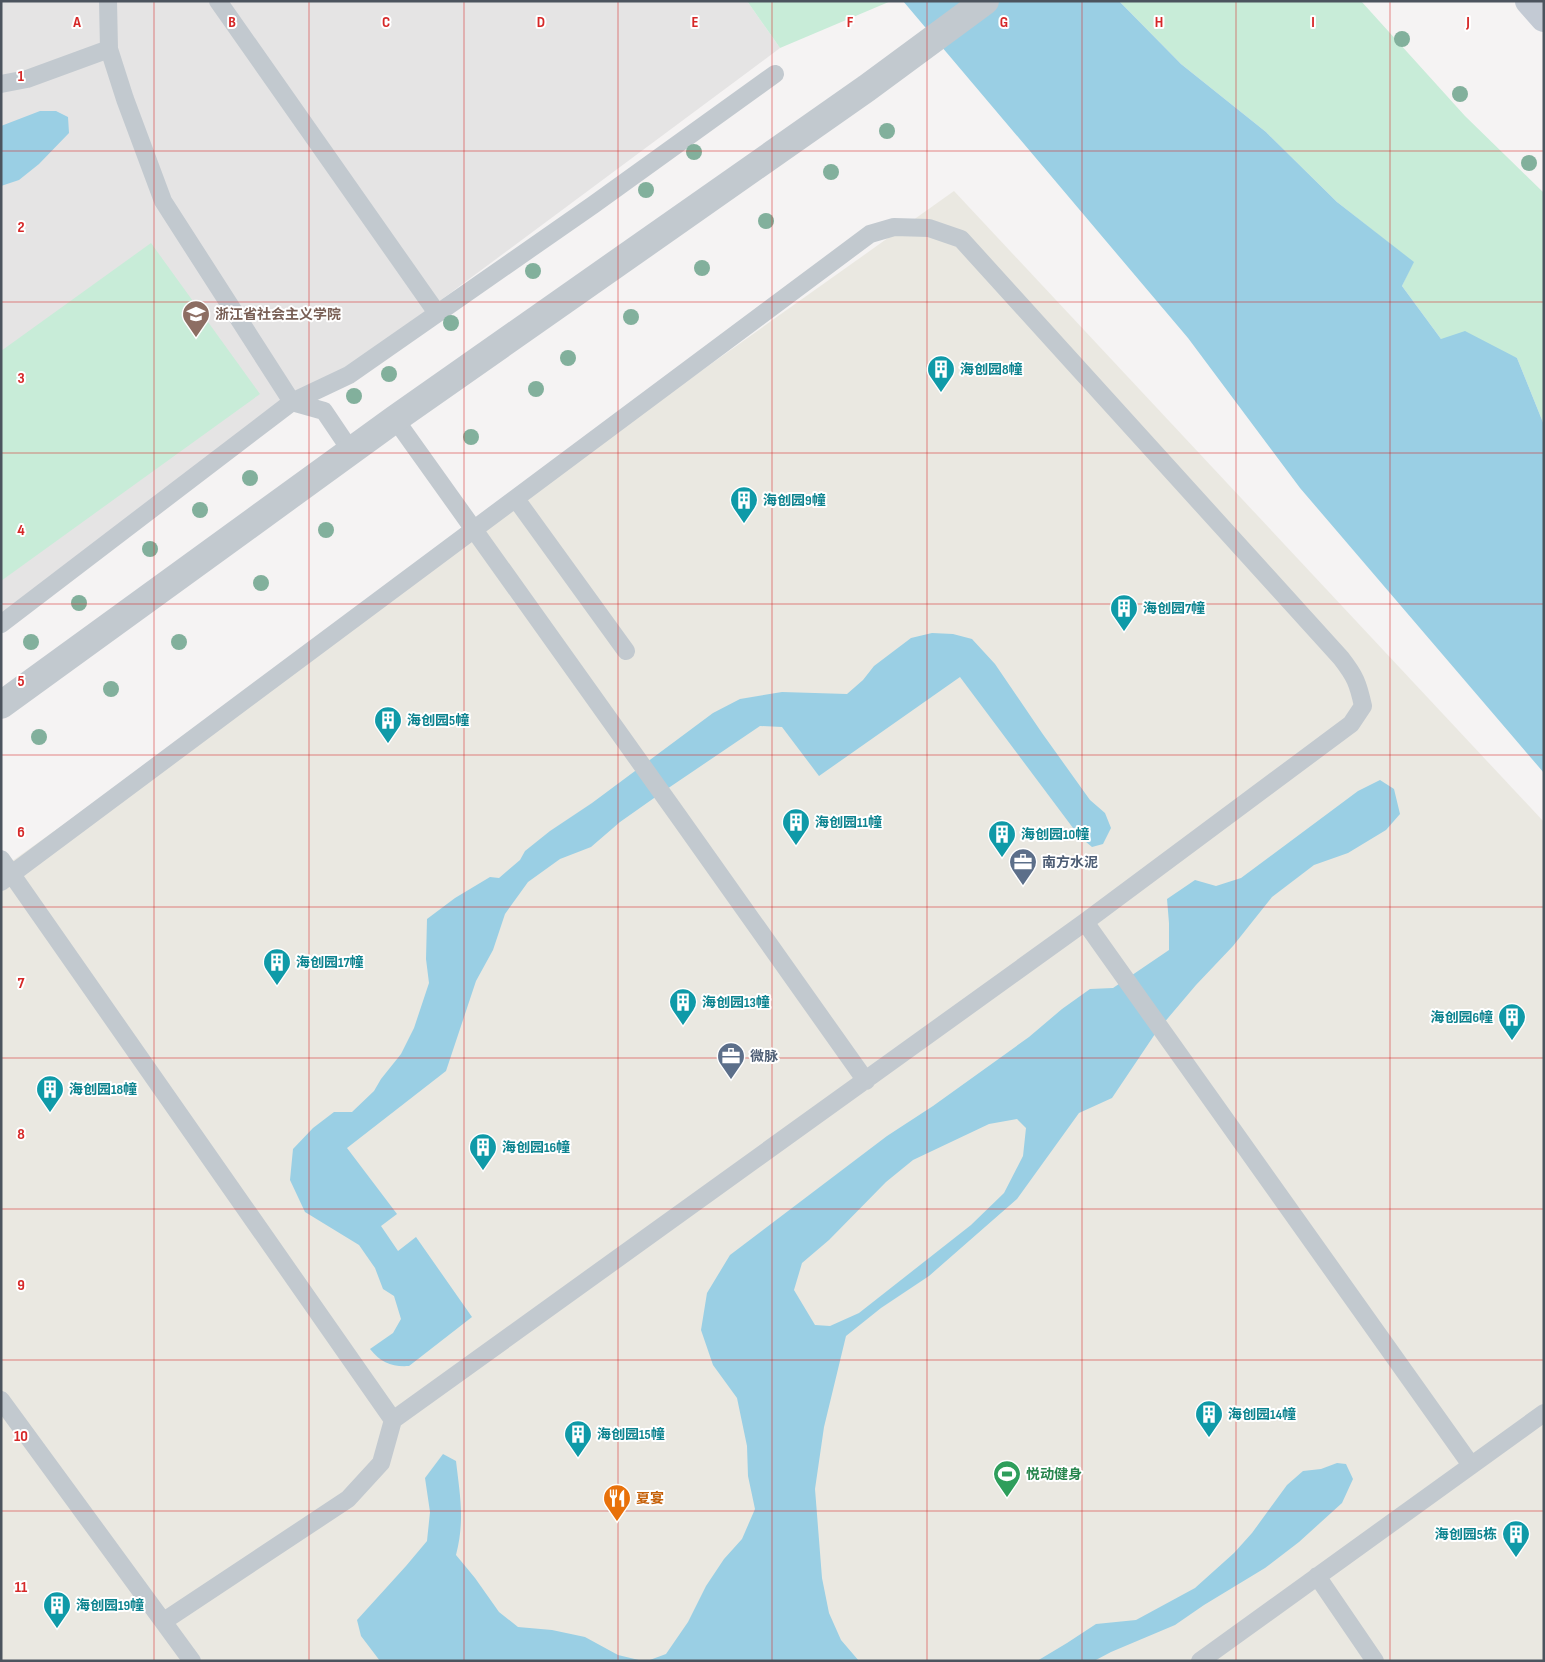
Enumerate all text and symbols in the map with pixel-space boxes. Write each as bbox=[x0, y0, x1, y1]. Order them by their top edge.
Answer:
text: A bbox=[72, 13, 81, 32]
text: B bbox=[228, 13, 236, 32]
text: C bbox=[382, 13, 390, 32]
text: D bbox=[537, 13, 545, 32]
text: E bbox=[692, 13, 699, 32]
text: F bbox=[847, 13, 854, 32]
text: G bbox=[1000, 13, 1008, 32]
text: H bbox=[1155, 13, 1163, 32]
text: I bbox=[1311, 13, 1315, 32]
text: J bbox=[1465, 13, 1470, 32]
text: 1 bbox=[18, 67, 25, 86]
text: 2 bbox=[17, 218, 25, 237]
school or university icon: 浙江省社会主义学院 bbox=[181, 299, 211, 338]
place label: 浙江省社会主义学院 bbox=[215, 306, 341, 323]
building icon: 海创园8幢 bbox=[926, 354, 956, 393]
place label: 海创园8幢 bbox=[960, 361, 1023, 378]
text: 3 bbox=[17, 369, 25, 388]
building icon: 海创园9幢 bbox=[729, 485, 759, 524]
place label: 海创园9幢 bbox=[763, 492, 826, 509]
text: 4 bbox=[17, 521, 25, 540]
building icon: 海创园7幢 bbox=[1109, 593, 1139, 632]
place label: 海创园7幢 bbox=[1143, 600, 1205, 617]
text: 5 bbox=[17, 672, 25, 691]
building icon: 海创园5幢 bbox=[373, 705, 403, 744]
place label: 海创园5幢 bbox=[407, 712, 469, 729]
building icon: 海创园11幢 bbox=[781, 807, 811, 846]
place label: 海创园11幢 bbox=[815, 814, 882, 831]
building icon: 海创园10幢 bbox=[987, 819, 1017, 858]
text: 6 bbox=[17, 823, 25, 842]
place label: 海创园10幢 bbox=[1021, 826, 1089, 843]
office icon: 南方水泥 bbox=[1008, 847, 1038, 886]
place label: 南方水泥 bbox=[1042, 854, 1098, 871]
building icon: 海创园17幢 bbox=[262, 947, 292, 986]
place label: 海创园17幢 bbox=[296, 954, 364, 971]
text: 7 bbox=[18, 974, 25, 993]
building icon: 海创园13幢 bbox=[668, 987, 698, 1026]
place label: 海创园13幢 bbox=[702, 994, 770, 1011]
building icon: 海创园6幢 bbox=[1497, 1002, 1527, 1041]
place label: 海创园6幢 bbox=[1430, 1009, 1493, 1026]
office icon: 微脉 bbox=[716, 1041, 746, 1080]
place label: 微脉 bbox=[750, 1048, 778, 1065]
building icon: 海创园18幢 bbox=[35, 1074, 65, 1113]
place label: 海创园18幢 bbox=[69, 1081, 137, 1098]
text: 8 bbox=[17, 1125, 25, 1144]
building icon: 海创园16幢 bbox=[468, 1132, 498, 1171]
place label: 海创园16幢 bbox=[502, 1139, 570, 1156]
text: 9 bbox=[17, 1276, 25, 1295]
building icon: 海创园14幢 bbox=[1194, 1399, 1224, 1438]
place label: 海创园14幢 bbox=[1228, 1406, 1296, 1423]
building icon: 海创园15幢 bbox=[563, 1419, 593, 1458]
place label: 海创园15幢 bbox=[597, 1426, 665, 1443]
text: 10 bbox=[14, 1427, 28, 1446]
sports icon: 悦动健身 bbox=[992, 1459, 1022, 1498]
place label: 悦动健身 bbox=[1026, 1466, 1082, 1483]
restaurant icon: 夏宴 bbox=[602, 1483, 632, 1522]
place label: 夏宴 bbox=[636, 1490, 664, 1507]
building icon: 海创园5栋 bbox=[1501, 1519, 1531, 1558]
place label: 海创园5栋 bbox=[1435, 1526, 1497, 1543]
text: 11 bbox=[15, 1578, 28, 1597]
building icon: 海创园19幢 bbox=[42, 1590, 72, 1629]
place label: 海创园19幢 bbox=[76, 1597, 144, 1614]

